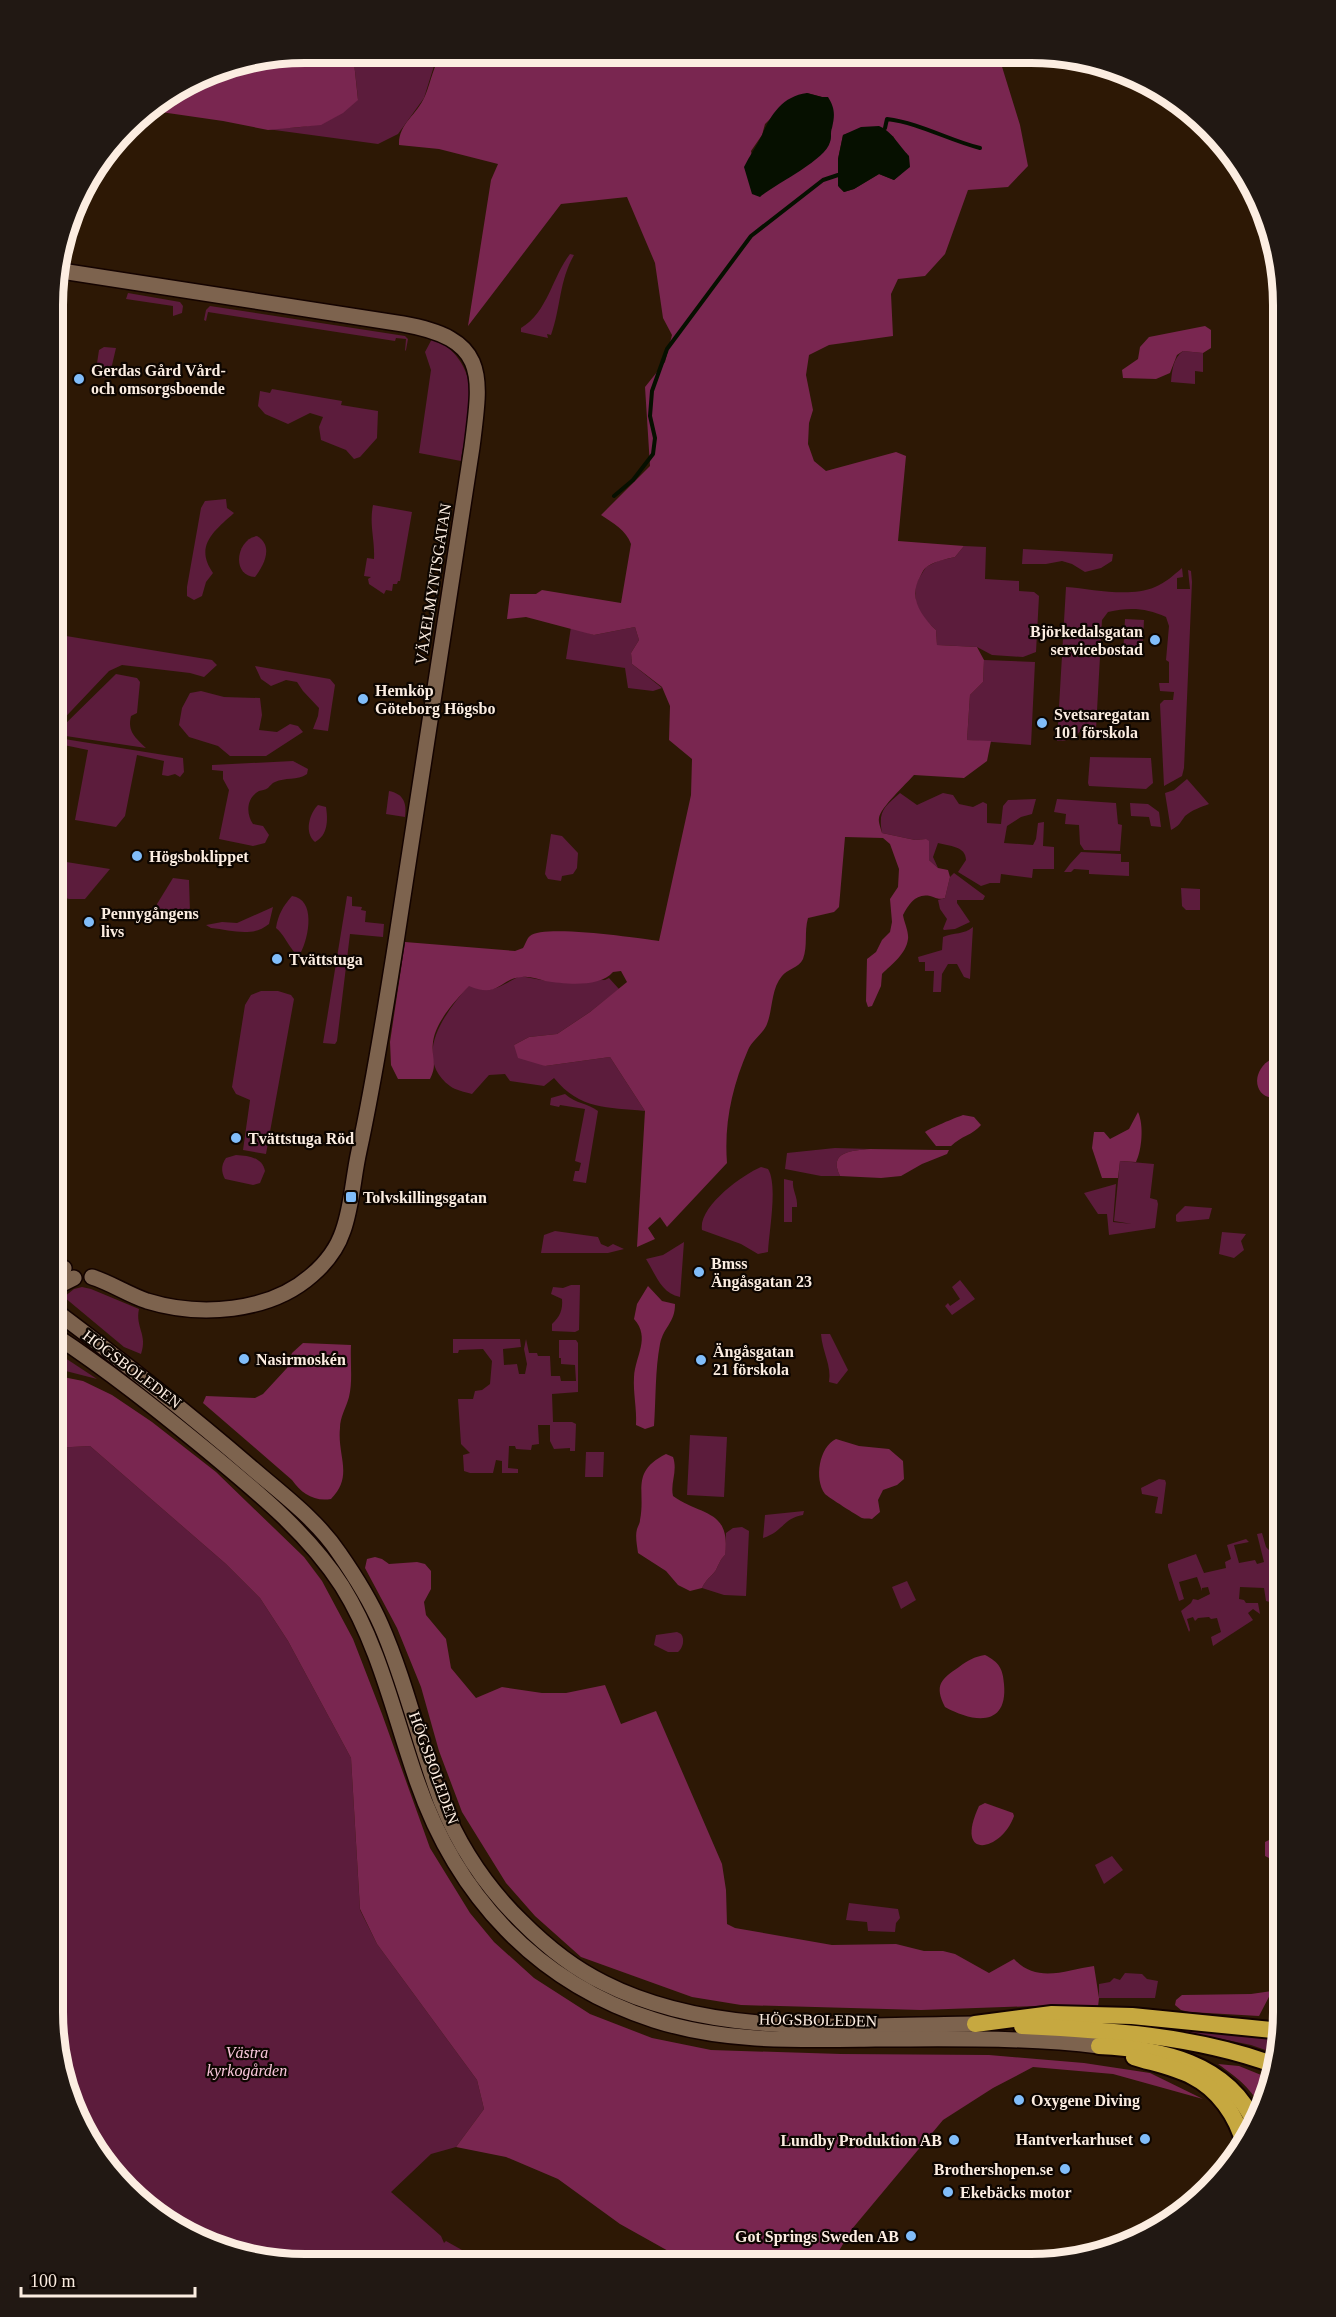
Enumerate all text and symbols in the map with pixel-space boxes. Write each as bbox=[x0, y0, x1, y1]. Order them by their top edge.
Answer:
place label: Gerdas Gård Vård- och omsorgsboende bbox=[91, 362, 226, 398]
marker: Gerdas Gård Vård- och omsorgsboende bbox=[72, 372, 86, 386]
street label: VÄXELMYNTSGATAN bbox=[412, 502, 454, 666]
place label: Björkedalsgatan servicebostad bbox=[1030, 623, 1143, 658]
marker: Björkedalsgatan servicebostad bbox=[1148, 633, 1162, 647]
place label: Hemköp Göteborg Högsbo bbox=[375, 682, 495, 718]
marker: Hemköp Göteborg Högsbo bbox=[356, 692, 370, 706]
place label: Svetsaregatan 101 förskola bbox=[1054, 706, 1150, 741]
marker: Svetsaregatan 101 förskola bbox=[1035, 716, 1049, 730]
place label: Högsboklippet bbox=[149, 848, 249, 866]
marker: Högsboklippet bbox=[130, 849, 144, 863]
place label: Pennygångens livs bbox=[101, 905, 199, 940]
marker: Pennygångens livs bbox=[82, 915, 96, 929]
place label: Tvättstuga bbox=[289, 951, 363, 969]
marker: Tvättstuga bbox=[270, 952, 284, 966]
place label: Tvättstuga Röd bbox=[248, 1130, 354, 1148]
marker: Tvättstuga Röd bbox=[229, 1131, 243, 1145]
place label: Tolvskillingsgatan bbox=[363, 1189, 487, 1207]
marker: Tolvskillingsgatan bbox=[344, 1190, 358, 1204]
place label: Bmss Ängåsgatan 23 bbox=[711, 1255, 812, 1291]
marker: Bmss Ängåsgatan 23 bbox=[692, 1265, 706, 1279]
street label: HÖGSBOLEDEN bbox=[80, 1327, 185, 1412]
place label: Ängåsgatan 21 förskola bbox=[713, 1343, 794, 1378]
place label: Nasirmoskén bbox=[256, 1351, 346, 1368]
marker: Nasirmoskén bbox=[237, 1352, 251, 1366]
marker: Ängåsgatan 21 förskola bbox=[694, 1353, 708, 1367]
street label: HÖGSBOLEDEN bbox=[406, 1710, 462, 1827]
street label: HÖGSBOLEDEN bbox=[759, 2010, 878, 2030]
park label: Västra kyrkogården bbox=[207, 2044, 287, 2080]
place label: Oxygene Diving bbox=[1031, 2092, 1140, 2110]
marker: Oxygene Diving bbox=[1012, 2093, 1026, 2107]
place label: Hantverkarhuset bbox=[1016, 2131, 1134, 2148]
place label: Lundby Produktion AB bbox=[780, 2132, 942, 2150]
marker: Hantverkarhuset bbox=[1138, 2132, 1152, 2146]
marker: Lundby Produktion AB bbox=[947, 2133, 961, 2147]
place label: Brothershopen.se bbox=[934, 2161, 1053, 2179]
marker: Brothershopen.se bbox=[1058, 2162, 1072, 2176]
place label: Ekebäcks motor bbox=[960, 2184, 1072, 2201]
marker: Ekebäcks motor bbox=[941, 2185, 955, 2199]
place label: Got Springs Sweden AB bbox=[735, 2228, 899, 2246]
marker: Got Springs Sweden AB bbox=[904, 2229, 918, 2243]
scale bar bbox=[21, 2260, 195, 2298]
text: 100 m bbox=[30, 2271, 76, 2291]

